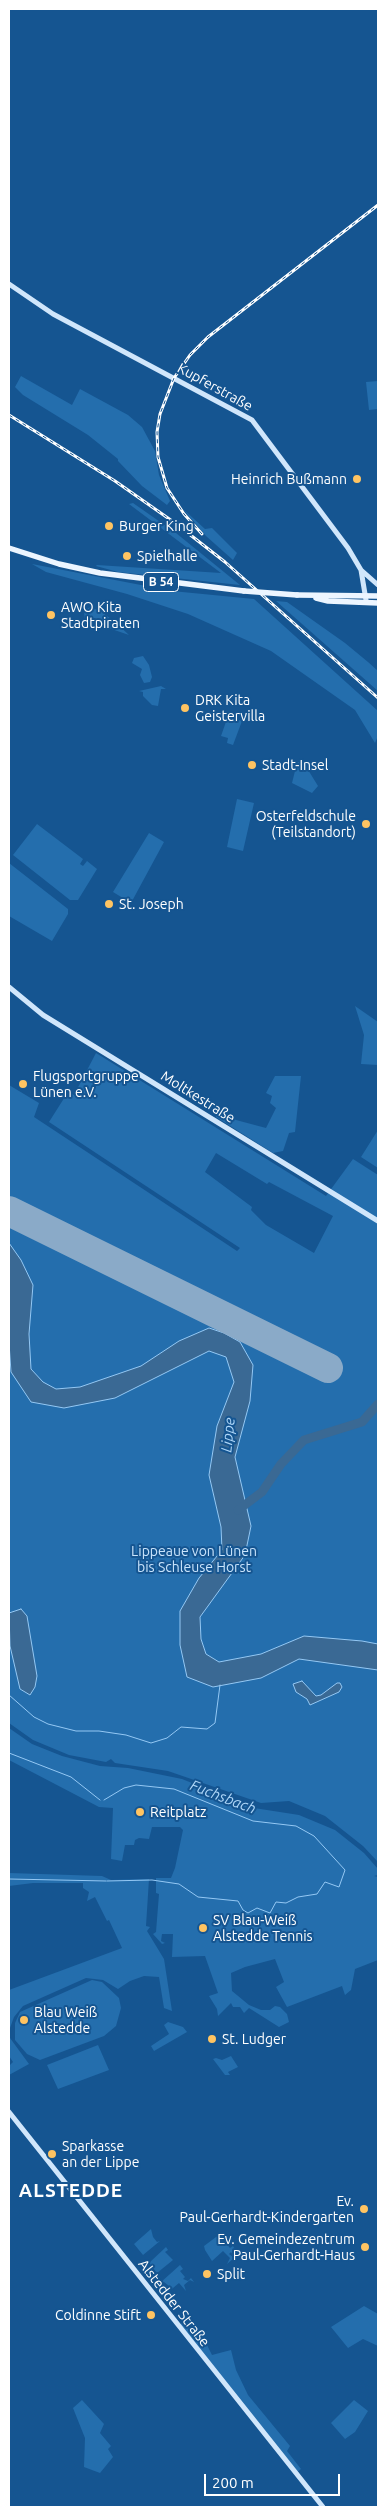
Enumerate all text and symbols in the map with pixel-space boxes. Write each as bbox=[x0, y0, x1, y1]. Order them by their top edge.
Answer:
street label: Kupferstraße bbox=[175, 359, 255, 415]
place label: Heinrich Bußmann bbox=[231, 471, 347, 487]
marker: Heinrich Bußmann bbox=[351, 473, 363, 485]
place label: Burger King bbox=[119, 518, 194, 534]
marker: Burger King bbox=[103, 520, 115, 532]
place label: Spielhalle bbox=[137, 548, 198, 564]
marker: Spielhalle bbox=[121, 550, 133, 562]
road number: B 54 bbox=[144, 572, 178, 592]
place label: AWO Kita Stadtpiraten bbox=[61, 599, 140, 632]
marker: AWO Kita Stadtpiraten bbox=[45, 609, 57, 621]
place label: DRK Kita Geistervilla bbox=[195, 692, 265, 724]
marker: DRK Kita Geistervilla bbox=[179, 702, 191, 714]
place label: Stadt-Insel bbox=[262, 757, 328, 773]
marker: Stadt-Insel bbox=[246, 759, 258, 771]
place label: Osterfeldschule (Teilstandort) bbox=[256, 808, 356, 840]
marker: Osterfeldschule (Teilstandort) bbox=[360, 818, 372, 830]
place label: St. Joseph bbox=[119, 896, 184, 912]
marker: St. Joseph bbox=[103, 898, 115, 910]
place label: Flugsportgruppe Lünen e.V. bbox=[33, 1068, 139, 1100]
street label: Moltkestraße bbox=[158, 1068, 238, 1126]
marker: Flugsportgruppe Lünen e.V. bbox=[17, 1078, 29, 1090]
water label: Lippe bbox=[217, 1417, 239, 1453]
park label: Lippeaue von Lünen bis Schleuse Horst bbox=[131, 1543, 257, 1575]
water label: Fuchsbach bbox=[188, 1776, 258, 1818]
place label: Reitplatz bbox=[150, 1804, 206, 1820]
marker: Reitplatz bbox=[134, 1806, 146, 1818]
place label: SV Blau-Weiß Alstedde Tennis bbox=[213, 1912, 313, 1944]
marker: SV Blau-Weiß Alstedde Tennis bbox=[197, 1922, 209, 1934]
place label: Blau Weiß Alstedde bbox=[34, 2004, 97, 2036]
marker: Blau Weiß Alstedde bbox=[18, 2014, 30, 2026]
place label: St. Ludger bbox=[222, 2031, 286, 2047]
marker: St. Ludger bbox=[206, 2033, 218, 2045]
place label: Sparkasse an der Lippe bbox=[62, 2138, 139, 2170]
marker: Sparkasse an der Lippe bbox=[46, 2148, 58, 2160]
district label: ALSTEDDE bbox=[18, 2180, 124, 2202]
place label: Ev. Paul-Gerhardt-Kindergarten bbox=[179, 2193, 354, 2226]
marker: Ev. Paul-Gerhardt-Kindergarten bbox=[358, 2203, 370, 2215]
place label: Ev. Gemeindezentrum Paul-Gerhardt-Haus bbox=[217, 2231, 355, 2264]
marker: Ev. Gemeindezentrum Paul-Gerhardt-Haus bbox=[359, 2241, 371, 2253]
street label: Alstedder Straße bbox=[135, 2256, 213, 2350]
place label: Split bbox=[217, 2266, 245, 2282]
marker: Split bbox=[201, 2268, 213, 2280]
place label: Coldinne Stift bbox=[55, 2307, 141, 2323]
marker: Coldinne Stift bbox=[145, 2309, 157, 2321]
scale bar bbox=[207, 2464, 343, 2496]
text: 200 m bbox=[212, 2474, 254, 2491]

